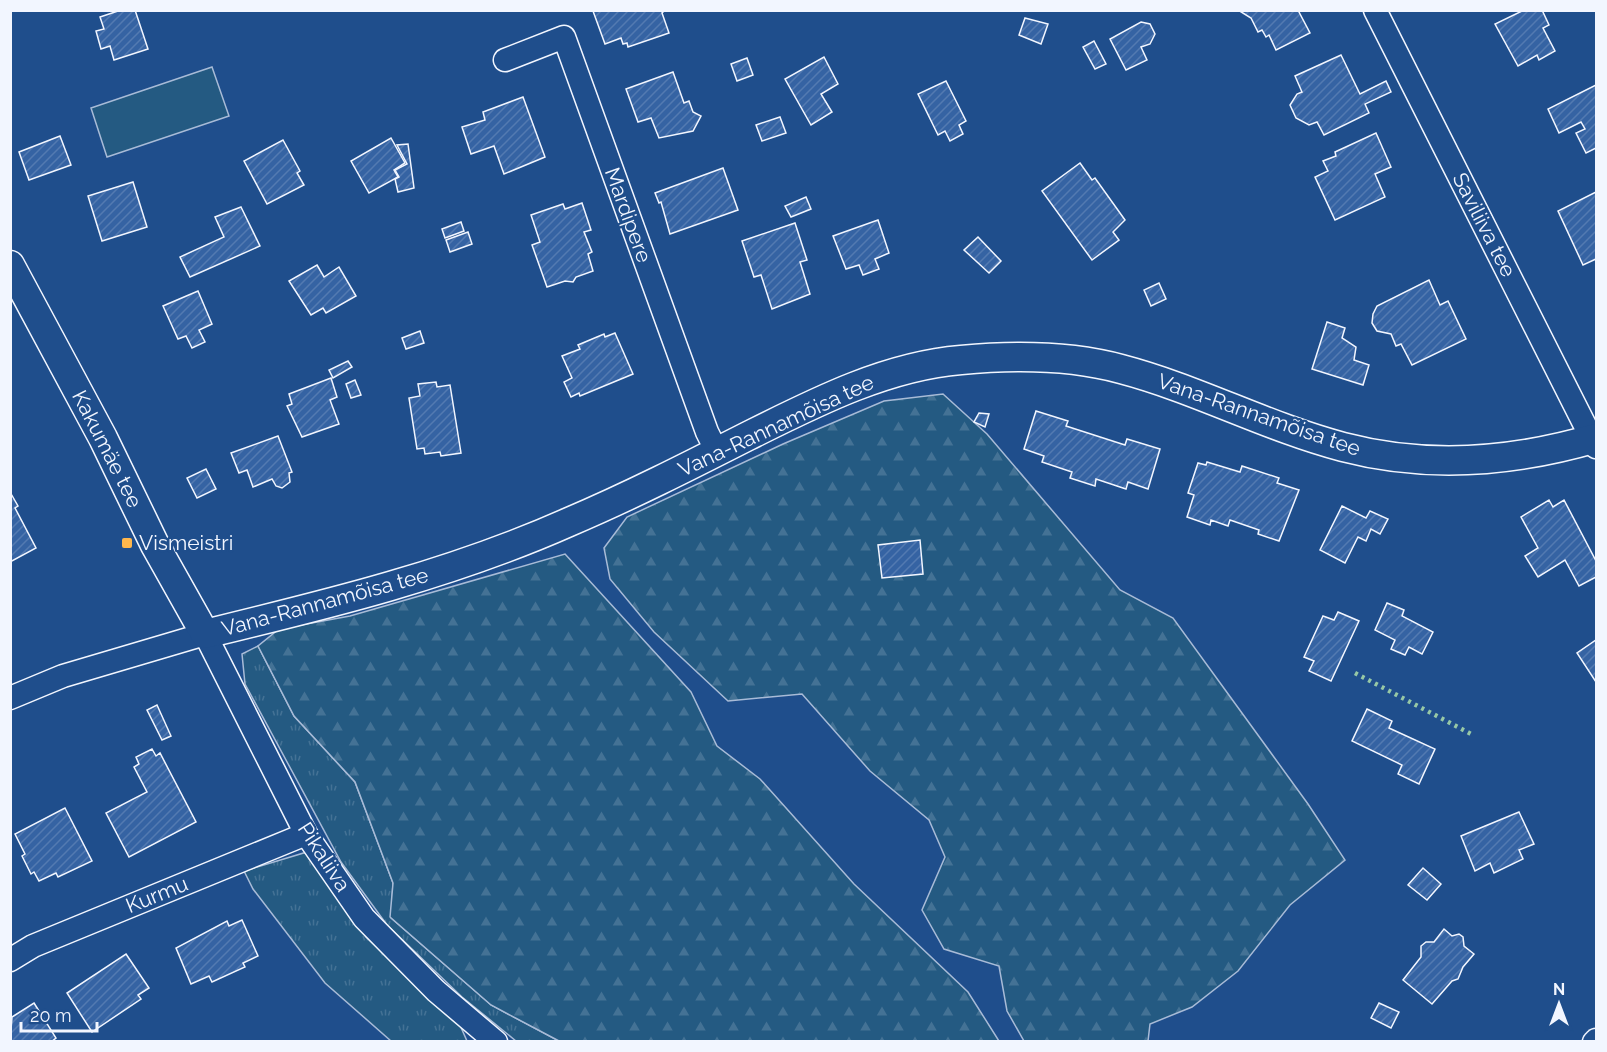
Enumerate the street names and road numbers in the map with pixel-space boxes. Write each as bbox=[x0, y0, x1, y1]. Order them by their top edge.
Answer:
street label: Mardipere bbox=[600, 164, 657, 266]
street label: Saviliiva tee bbox=[1447, 168, 1521, 281]
street label: Vana-Rannamõisa tee bbox=[1154, 368, 1364, 461]
street label: Vana-Rannamõisa tee bbox=[674, 369, 878, 482]
street label: Kakumäe tee bbox=[67, 386, 148, 512]
street label: Vana-Rannamõisa tee bbox=[219, 562, 431, 641]
street label: Pikaliiva bbox=[293, 817, 356, 896]
street label: Kurmu bbox=[122, 871, 192, 918]

